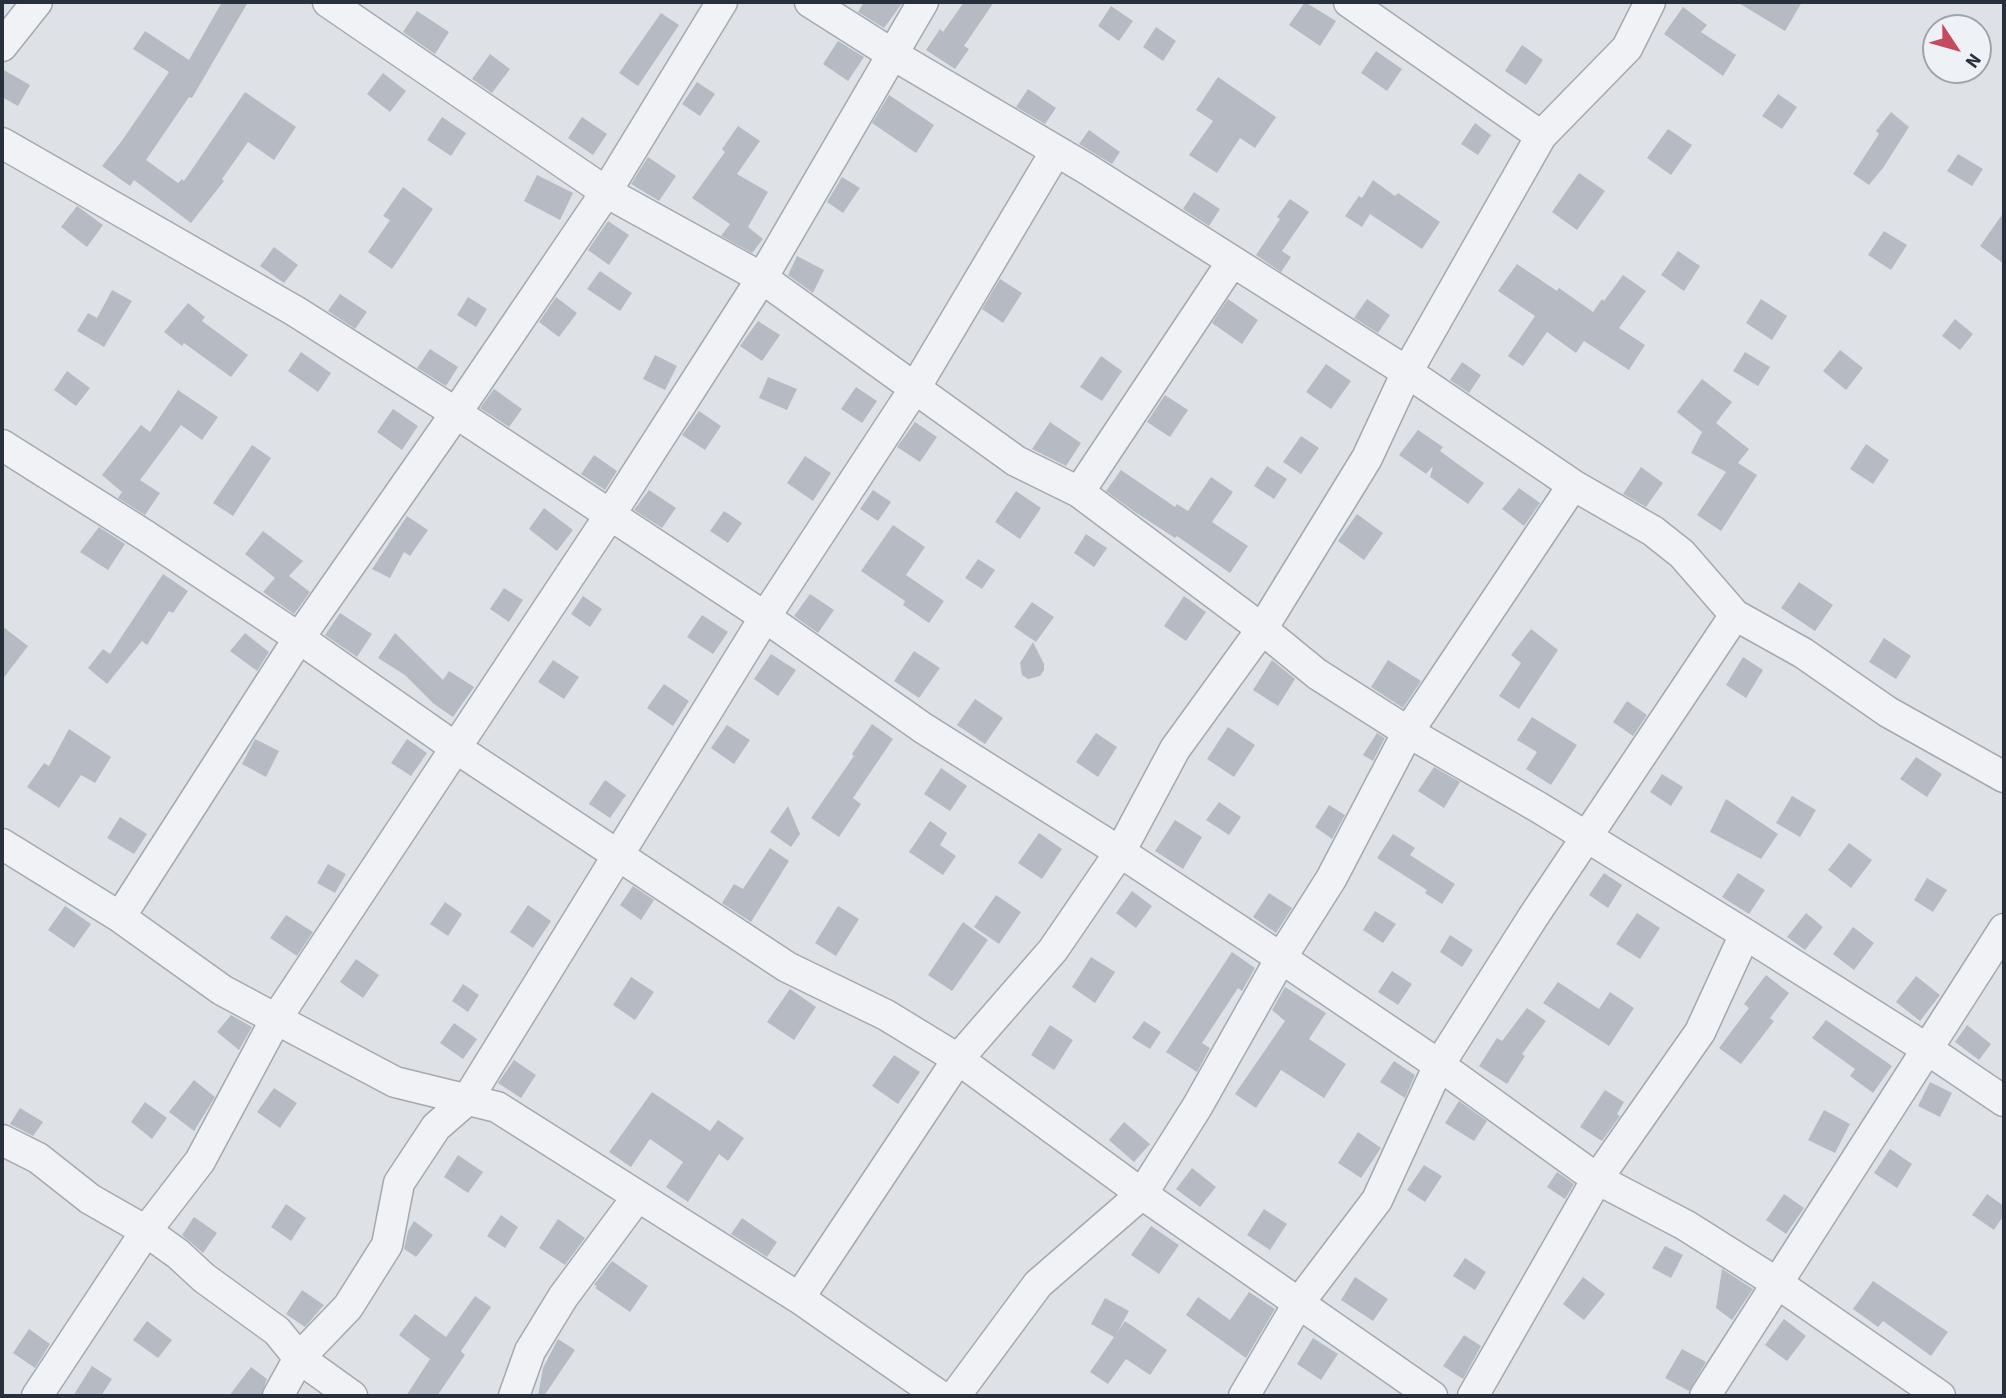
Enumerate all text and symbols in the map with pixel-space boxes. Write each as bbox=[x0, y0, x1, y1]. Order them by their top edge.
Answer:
north arrow bbox=[1922, 14, 1992, 84]
text: N bbox=[1958, 47, 1987, 74]

